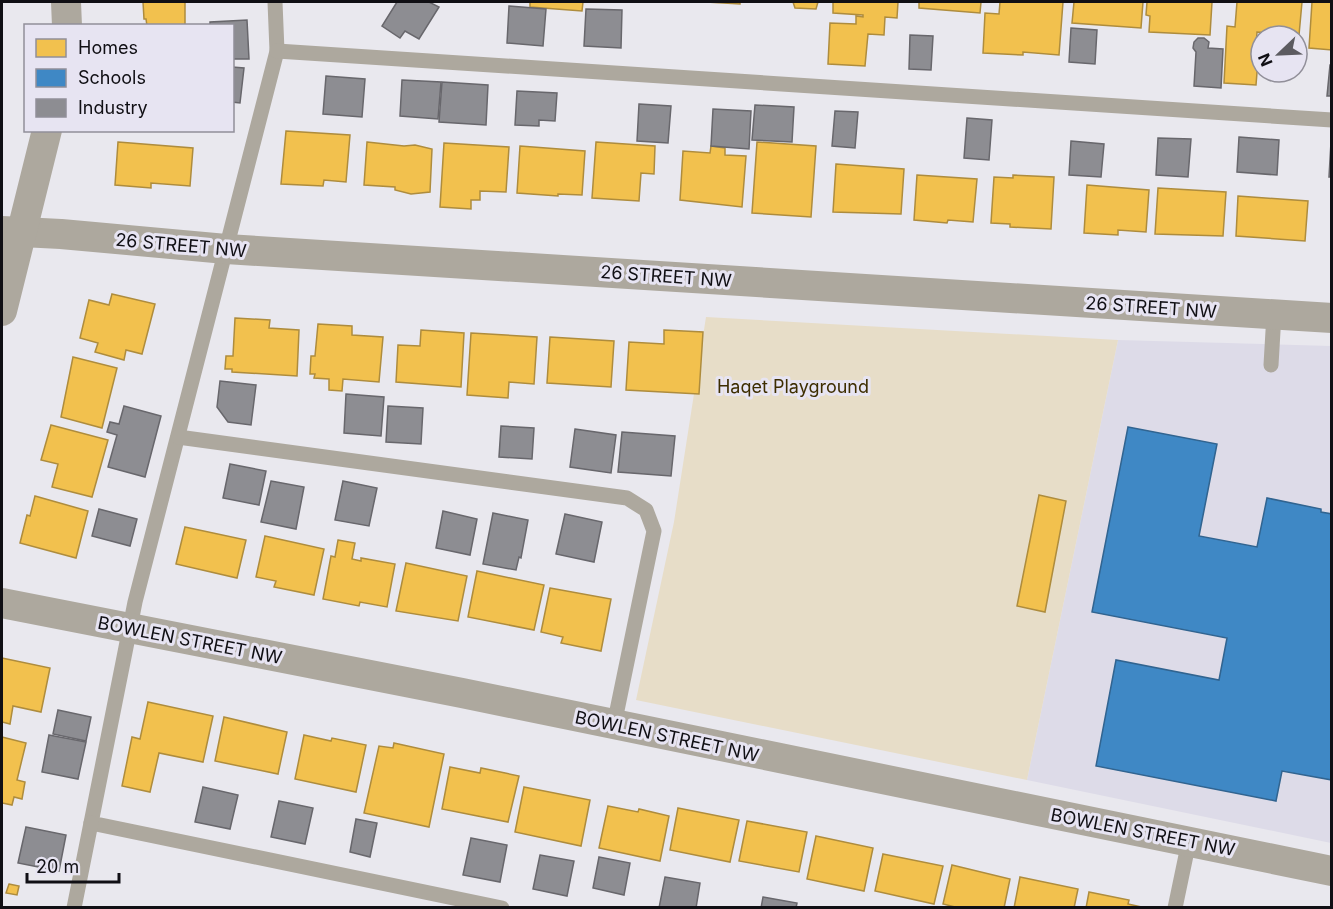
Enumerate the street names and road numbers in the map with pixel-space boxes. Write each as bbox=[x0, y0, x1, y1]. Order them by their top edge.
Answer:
street label: 26 STREET NW bbox=[115, 229, 248, 261]
street label: 26 STREET NW bbox=[600, 261, 733, 291]
street label: 26 STREET NW bbox=[1085, 292, 1218, 322]
street label: BOWLEN STREET NW bbox=[96, 612, 284, 668]
street label: BOWLEN STREET NW bbox=[573, 706, 761, 766]
street label: BOWLEN STREET NW bbox=[1049, 804, 1237, 860]

